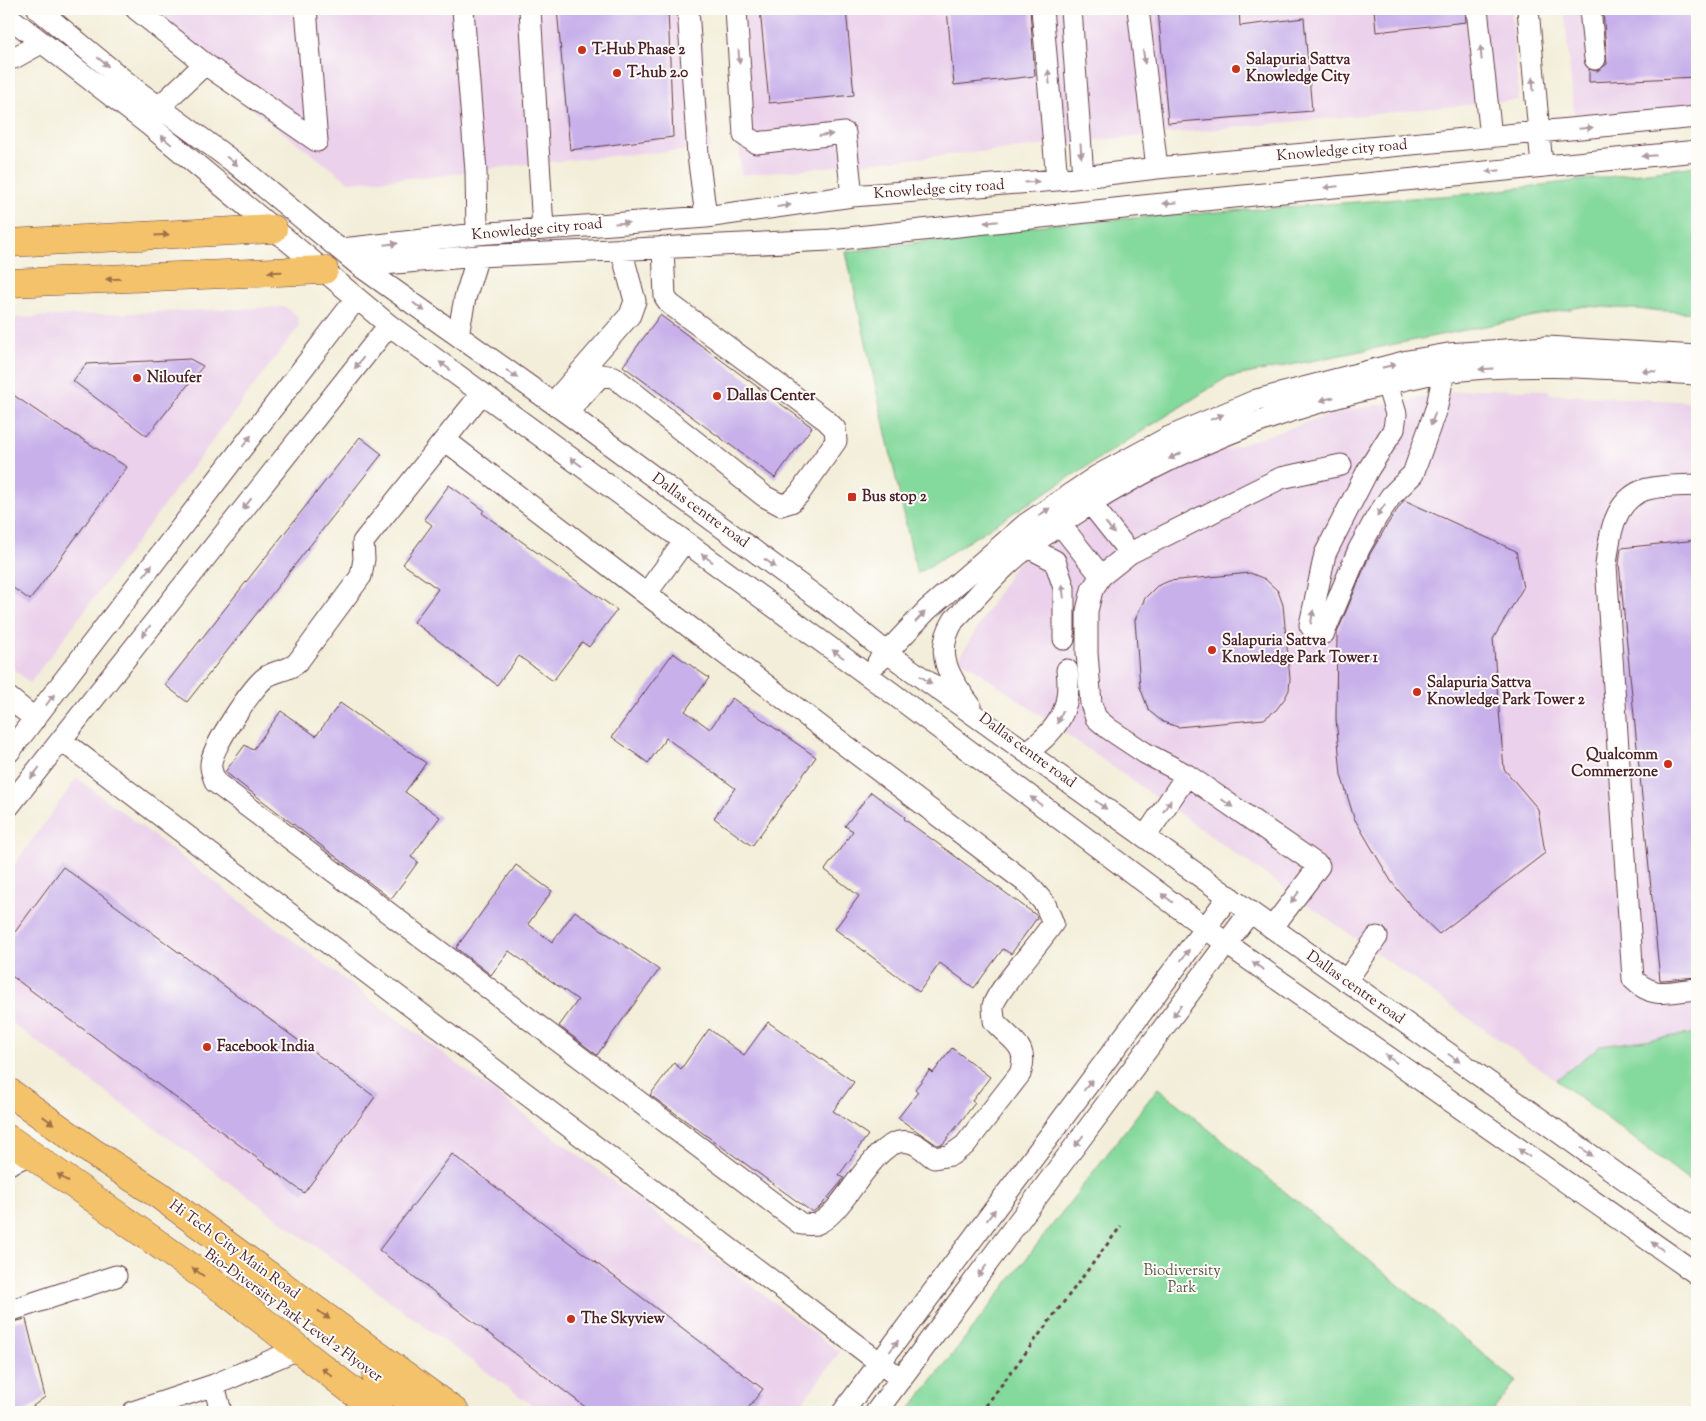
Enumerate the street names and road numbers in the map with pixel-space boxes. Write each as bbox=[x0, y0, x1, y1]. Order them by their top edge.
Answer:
street label: Knowledge city road bbox=[1276, 135, 1409, 167]
street label: Knowledge city road bbox=[873, 175, 1006, 205]
street label: Knowledge city road bbox=[471, 214, 604, 246]
street label: Dallas centre road bbox=[647, 469, 753, 554]
street label: Dallas centre road bbox=[974, 709, 1080, 794]
street label: Dallas centre road bbox=[1302, 946, 1409, 1030]
street label: Hi Tech City Main Road bbox=[164, 1195, 304, 1305]
street label: Bio-Diversity Park Level 2 Flyover bbox=[200, 1244, 387, 1388]

